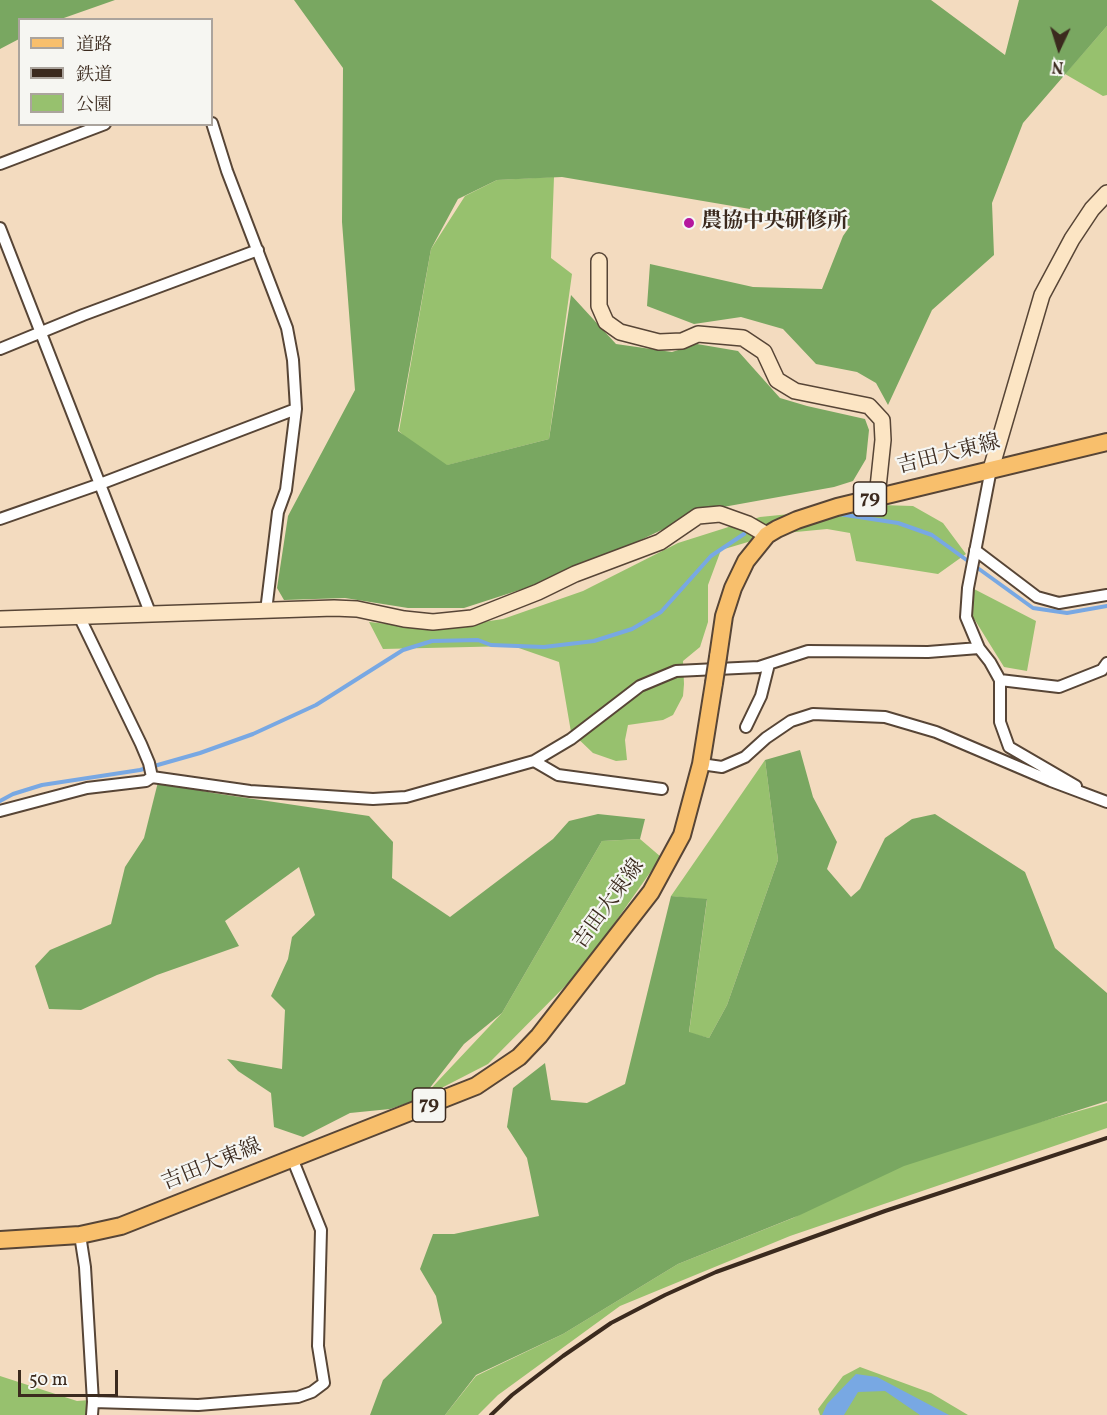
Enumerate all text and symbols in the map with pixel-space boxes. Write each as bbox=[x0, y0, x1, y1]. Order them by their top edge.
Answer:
legend bbox=[18, 18, 213, 126]
north arrow bbox=[1029, 18, 1089, 78]
text: 道路 bbox=[76, 33, 112, 58]
text: N bbox=[1051, 55, 1064, 77]
text: 鉄道 bbox=[76, 63, 112, 88]
text: 公園 bbox=[76, 93, 112, 118]
place label: 農協中央研修所 bbox=[701, 210, 848, 236]
marker: 農協中央研修所 bbox=[682, 216, 696, 230]
street label: 吉田大東線 bbox=[895, 431, 1003, 481]
road number: 79 bbox=[854, 482, 886, 516]
street label: 吉田大東線 bbox=[569, 855, 651, 955]
road number: 79 bbox=[412, 1088, 446, 1122]
street label: 吉田大東線 bbox=[159, 1135, 265, 1197]
scale bar bbox=[21, 1358, 122, 1396]
text: 50 m bbox=[29, 1368, 68, 1393]

